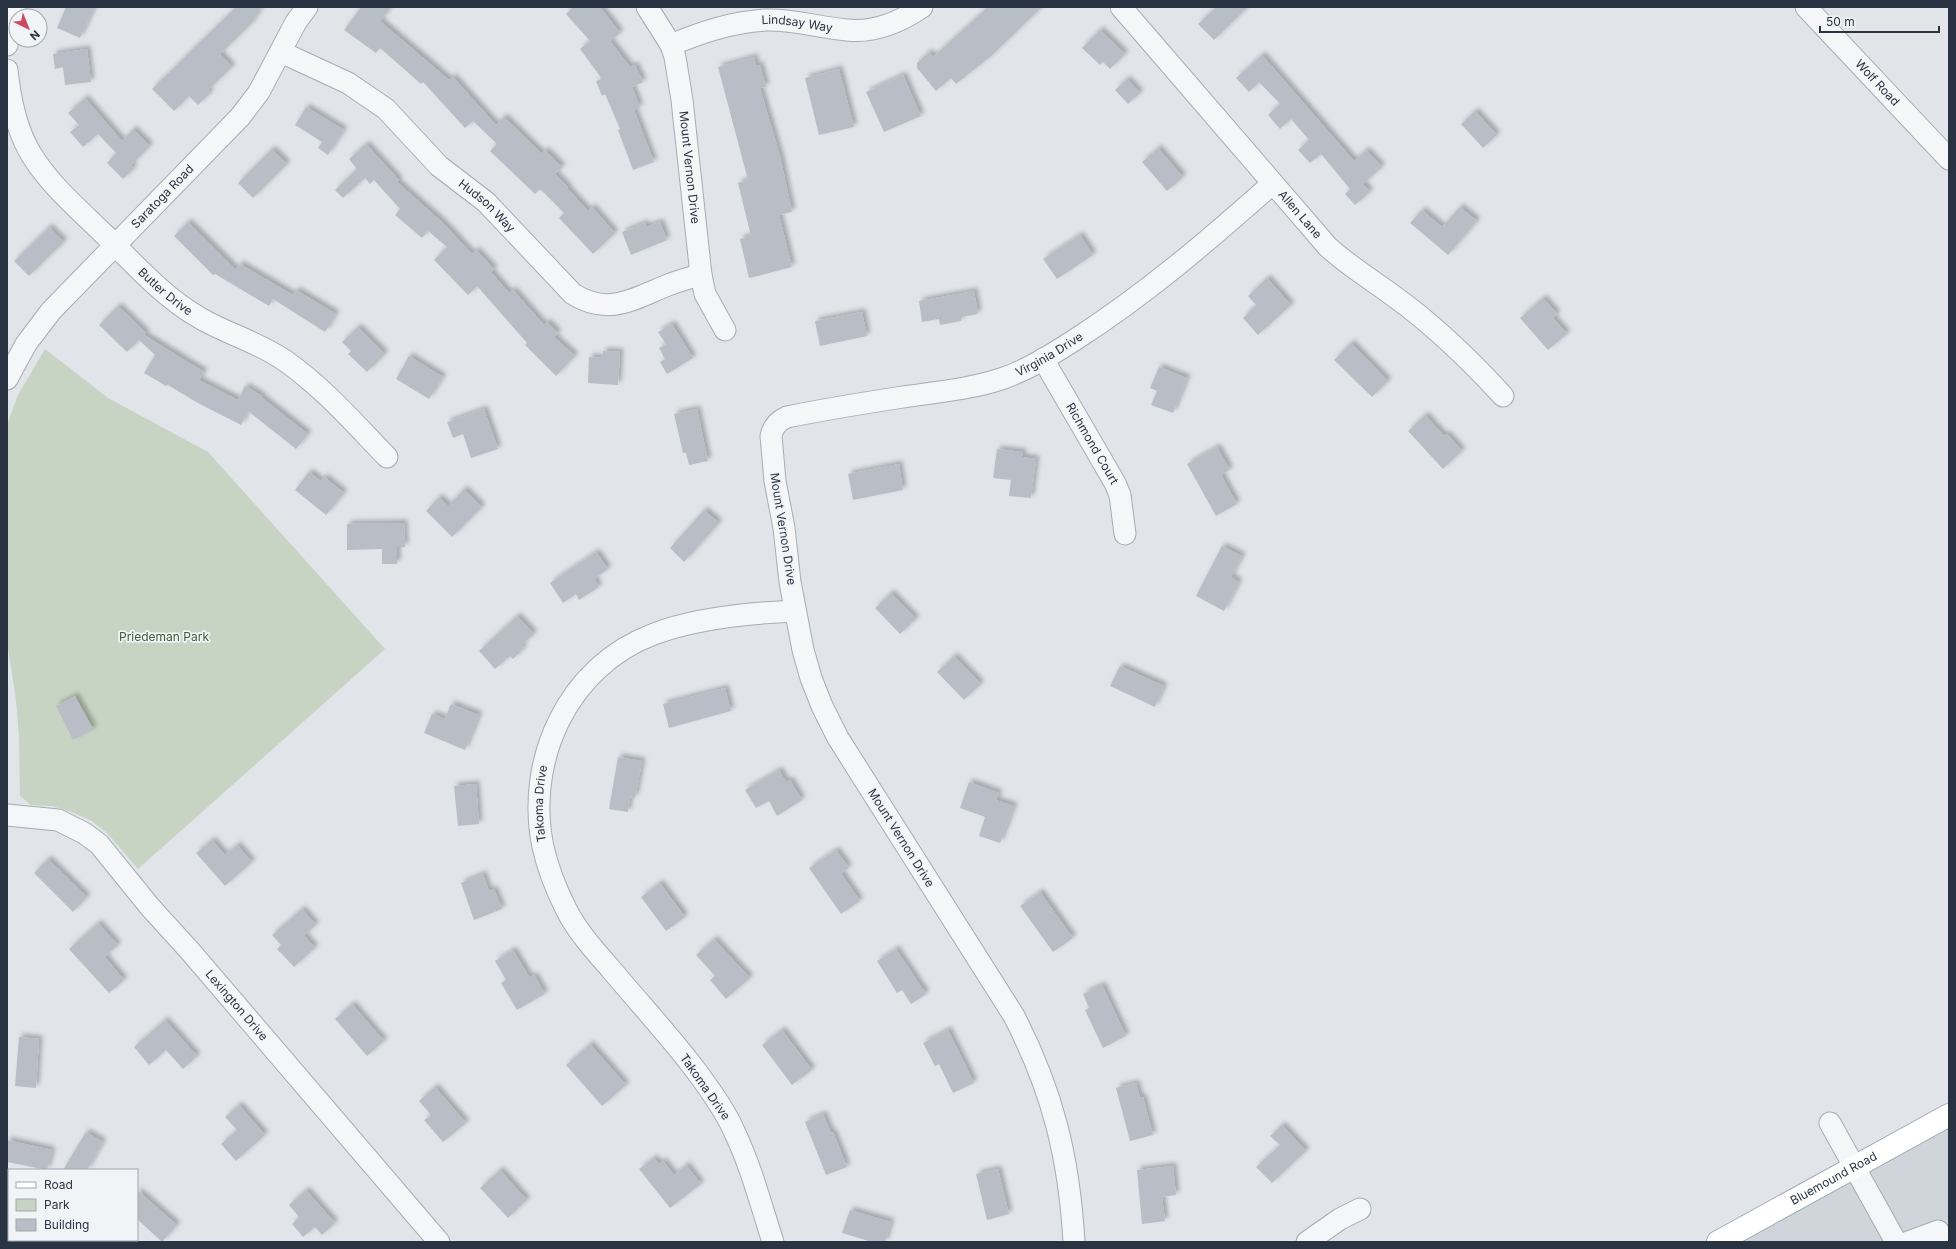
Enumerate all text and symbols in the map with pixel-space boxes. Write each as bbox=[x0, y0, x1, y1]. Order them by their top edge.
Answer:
north arrow bbox=[8, 8, 48, 48]
scale bar bbox=[1820, 8, 1939, 34]
street label: Lindsay Way bbox=[761, 12, 834, 35]
text: 50 m bbox=[1826, 14, 1855, 29]
text: N bbox=[27, 27, 43, 43]
street label: Wolf Road bbox=[1852, 56, 1903, 109]
street label: Mount Vernon Drive bbox=[676, 110, 703, 225]
street label: Saratoga Road bbox=[128, 161, 197, 231]
street label: Hudson Way bbox=[456, 176, 519, 235]
street label: Allen Lane bbox=[1275, 187, 1325, 241]
street label: Butler Drive bbox=[135, 264, 196, 318]
street label: Virginia Drive bbox=[1013, 329, 1086, 380]
street label: Richmond Court bbox=[1063, 400, 1122, 487]
street label: Mount Vernon Drive bbox=[767, 472, 800, 586]
park label: Priedeman Park bbox=[119, 629, 209, 644]
street label: Takoma Drive bbox=[531, 763, 550, 843]
street label: Mount Vernon Drive bbox=[865, 786, 938, 890]
street label: Lexington Drive bbox=[202, 966, 271, 1044]
street label: Takoma Drive bbox=[677, 1051, 734, 1123]
street label: Bluemound Road bbox=[1788, 1148, 1879, 1208]
legend bbox=[8, 1169, 138, 1241]
text: Road bbox=[44, 1177, 73, 1192]
text: Park bbox=[44, 1197, 70, 1212]
text: Building bbox=[44, 1217, 89, 1232]

